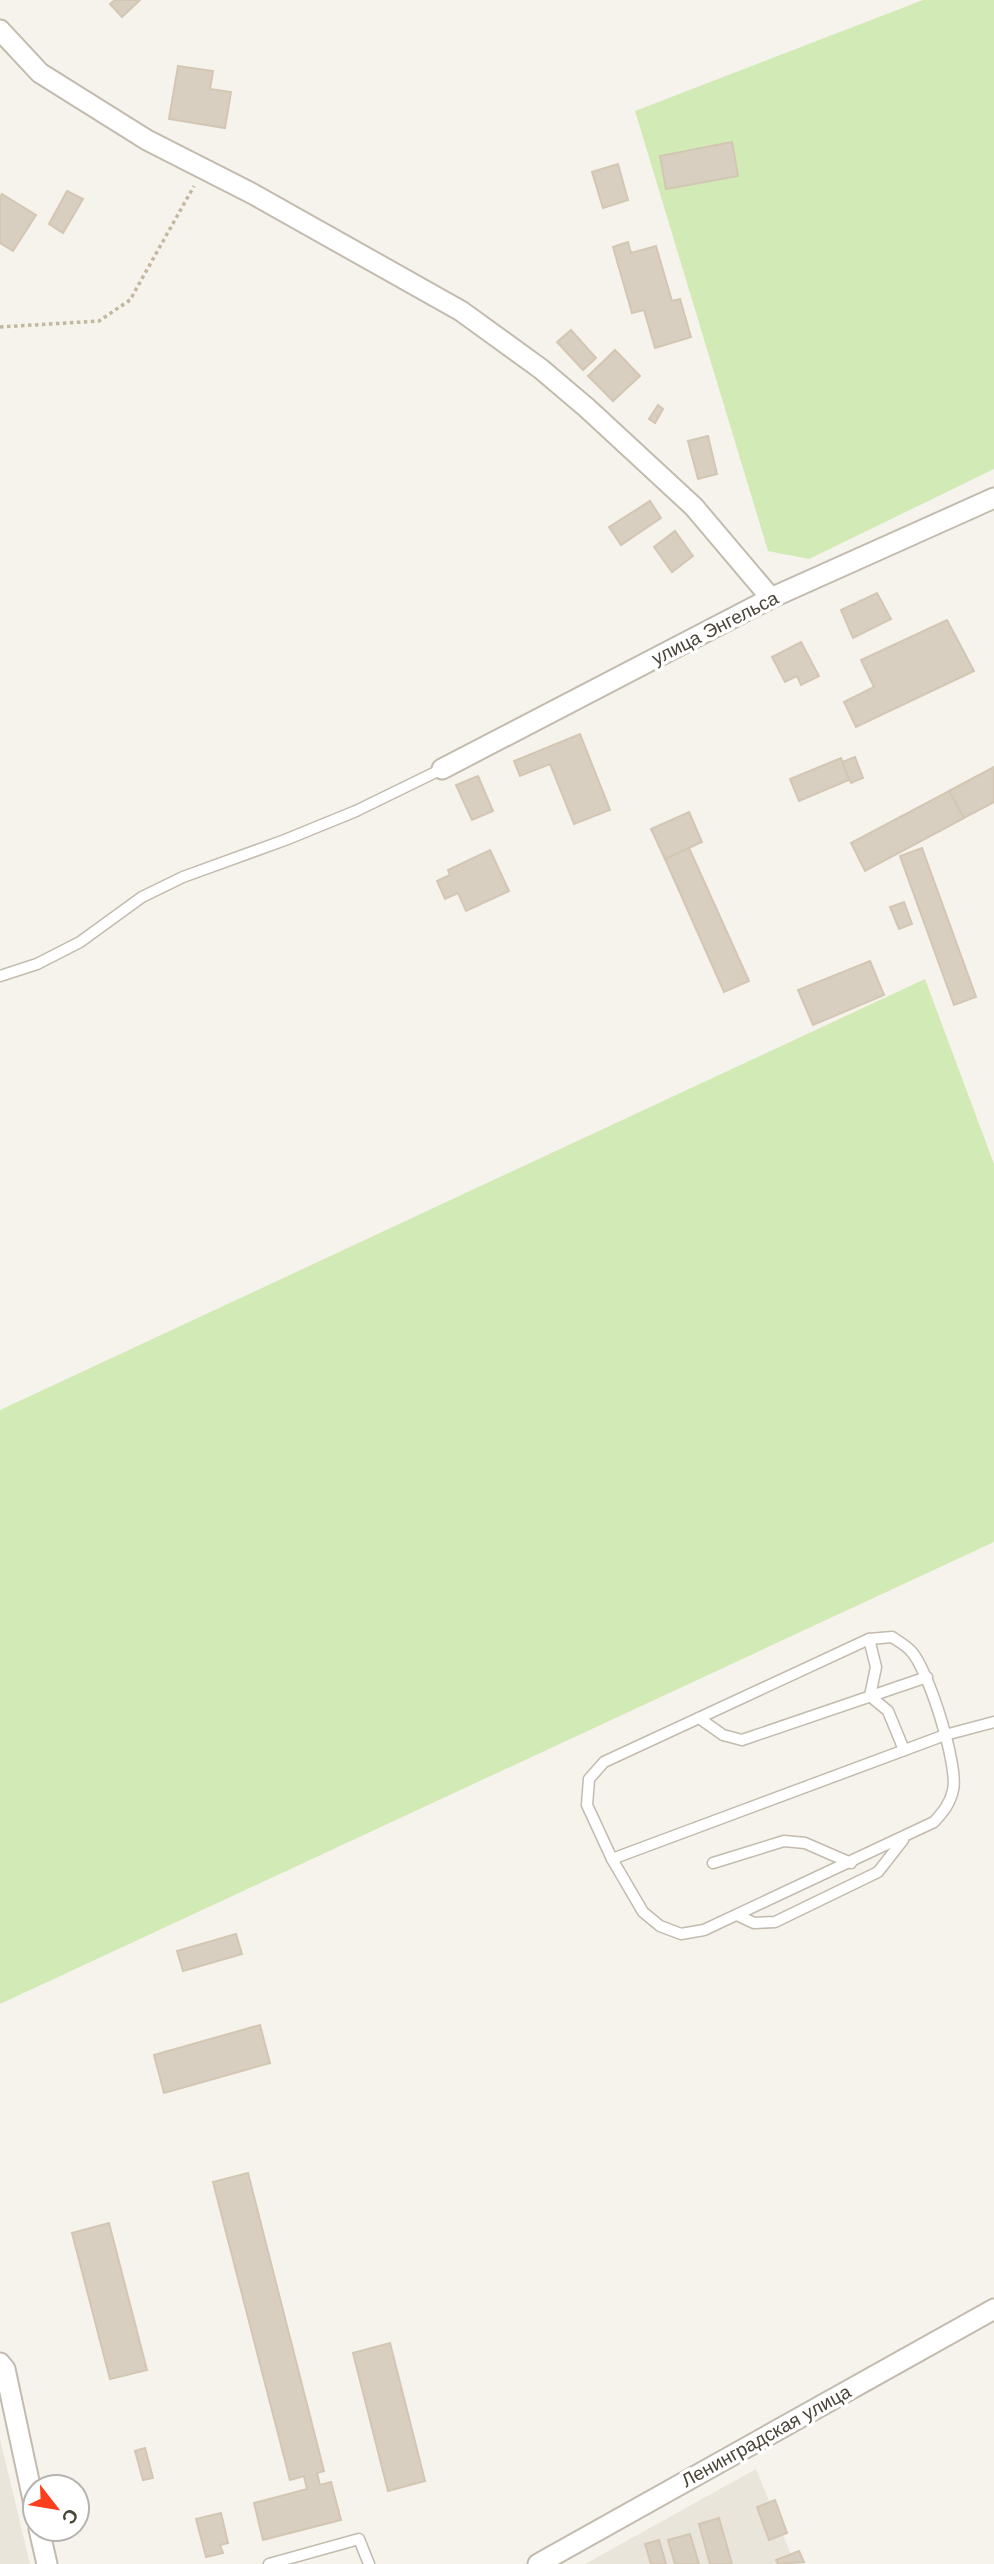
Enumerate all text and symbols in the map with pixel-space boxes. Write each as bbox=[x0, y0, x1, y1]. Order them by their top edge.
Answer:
street label: улица Энгельса bbox=[648, 587, 782, 669]
street label: Ленинградская улица bbox=[678, 2380, 855, 2491]
north arrow bbox=[21, 2473, 91, 2543]
text: С bbox=[57, 2505, 83, 2528]

